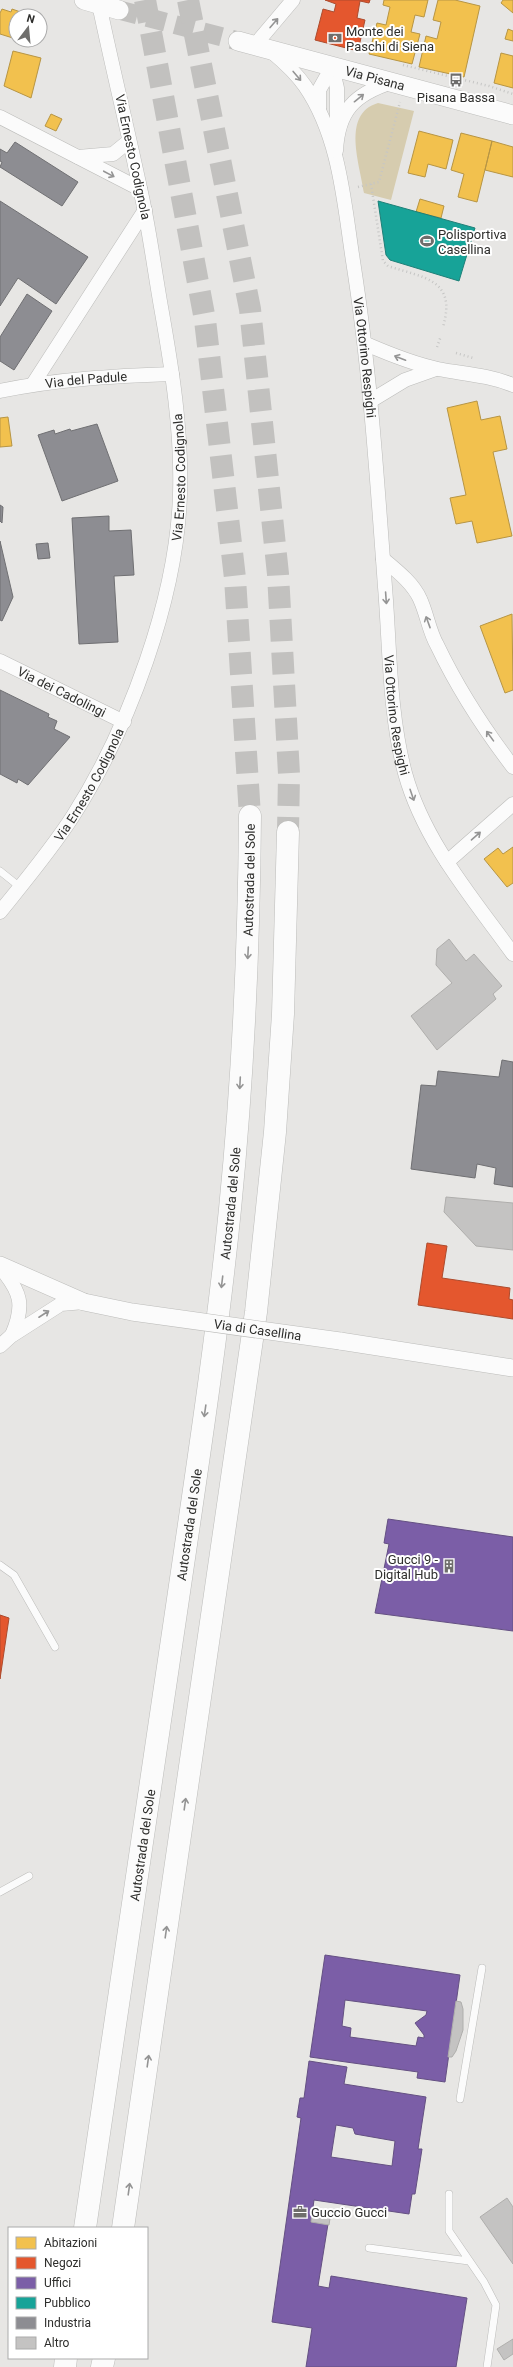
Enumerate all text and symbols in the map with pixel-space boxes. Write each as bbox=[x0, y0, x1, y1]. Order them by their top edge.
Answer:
north arrow bbox=[8, 8, 48, 48]
text: N bbox=[25, 12, 36, 26]
one-way arrow bbox=[270, 17, 279, 28]
place label: Monte dei Paschi di Siena bbox=[346, 24, 434, 54]
bank icon: Monte dei Paschi di Siena bbox=[327, 30, 343, 46]
street label: Via Pisana bbox=[344, 63, 407, 93]
one-way arrow bbox=[292, 71, 301, 82]
bus stop icon: Pisana Bassa bbox=[448, 72, 464, 88]
place label: Pisana Bassa bbox=[417, 90, 495, 105]
street label: Via Ernesto Codignola bbox=[112, 93, 154, 221]
one-way arrow bbox=[354, 93, 365, 102]
one-way arrow bbox=[103, 171, 115, 178]
place label: Polisportiva Casellina bbox=[438, 227, 507, 257]
sports icon: Polisportiva Casellina bbox=[419, 233, 435, 249]
street label: Via Ottorino Respighi bbox=[351, 296, 379, 419]
one-way arrow bbox=[395, 354, 407, 362]
street label: Via del Padule bbox=[44, 368, 128, 391]
street label: Via Ernesto Codignola bbox=[168, 413, 188, 542]
one-way arrow bbox=[382, 591, 389, 604]
one-way arrow bbox=[424, 616, 431, 629]
street label: Via Ottorino Respighi bbox=[382, 654, 413, 777]
street label: Via dei Cadolingi bbox=[15, 663, 109, 720]
street label: Via Ernesto Codignola bbox=[51, 726, 126, 844]
one-way arrow bbox=[486, 731, 494, 742]
one-way arrow bbox=[409, 789, 416, 802]
street label: Autostrada del Sole bbox=[240, 823, 257, 937]
one-way arrow bbox=[471, 832, 482, 841]
one-way arrow bbox=[244, 946, 251, 959]
one-way arrow bbox=[237, 1076, 244, 1089]
street label: Autostrada del Sole bbox=[217, 1146, 243, 1260]
one-way arrow bbox=[218, 1275, 225, 1288]
one-way arrow bbox=[38, 1310, 49, 1318]
street label: Via di Casellina bbox=[213, 1316, 303, 1343]
one-way arrow bbox=[201, 1404, 209, 1417]
street label: Autostrada del Sole bbox=[173, 1468, 205, 1582]
place label: Gucci 9 - Digital Hub bbox=[374, 1552, 438, 1582]
building icon: Gucci 9 - Digital Hub bbox=[441, 1558, 457, 1574]
street label: Autostrada del Sole bbox=[127, 1788, 158, 1902]
one-way arrow bbox=[181, 1797, 189, 1810]
one-way arrow bbox=[162, 1926, 170, 1939]
one-way arrow bbox=[144, 2055, 152, 2068]
one-way arrow bbox=[125, 2183, 133, 2196]
office icon: Guccio Gucci bbox=[292, 2204, 308, 2220]
place label: Guccio Gucci bbox=[311, 2205, 387, 2220]
legend bbox=[8, 2227, 148, 2359]
text: Abitazioni bbox=[44, 2236, 97, 2250]
text: Negozi bbox=[44, 2256, 81, 2270]
text: Uffici bbox=[44, 2276, 71, 2290]
text: Pubblico bbox=[44, 2296, 91, 2310]
text: Industria bbox=[44, 2316, 91, 2330]
text: Altro bbox=[44, 2336, 70, 2350]

